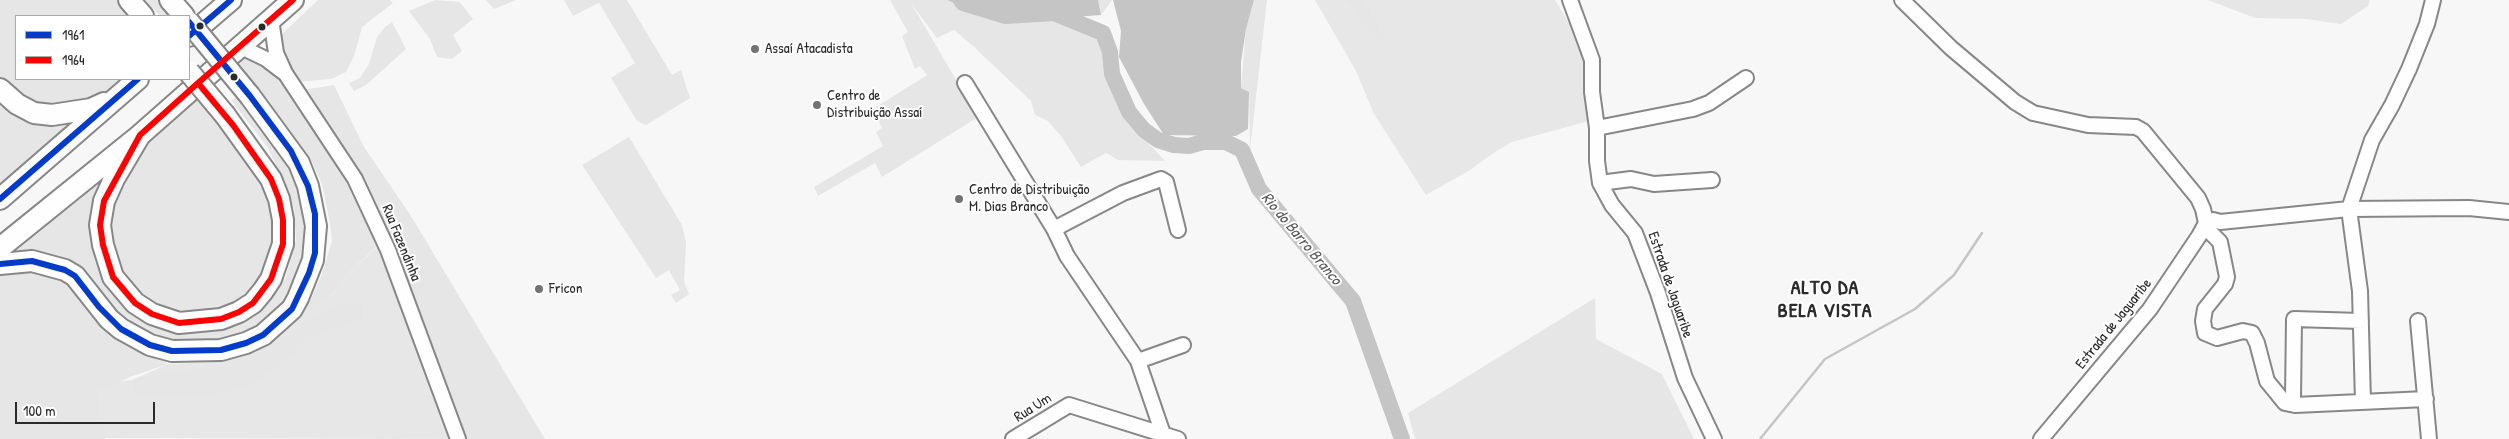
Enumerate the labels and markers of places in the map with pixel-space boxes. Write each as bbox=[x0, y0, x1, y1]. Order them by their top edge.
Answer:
unlabelled marker bbox=[195, 21, 205, 31]
unlabelled marker bbox=[257, 22, 267, 32]
place label: Assaí Atacadista bbox=[765, 40, 853, 58]
marker: Assaí Atacadista bbox=[749, 43, 761, 55]
unlabelled marker bbox=[229, 72, 239, 82]
place label: Centro de Distribuição Assaí bbox=[827, 87, 922, 122]
marker: Centro de Distribuição Assaí bbox=[811, 99, 823, 111]
place label: Centro de Distribuição M. Dias Branco bbox=[969, 181, 1090, 216]
marker: Centro de Distribuição M. Dias Branco bbox=[953, 193, 965, 205]
place label: Fricon bbox=[549, 280, 582, 298]
marker: Fricon bbox=[533, 283, 545, 295]

